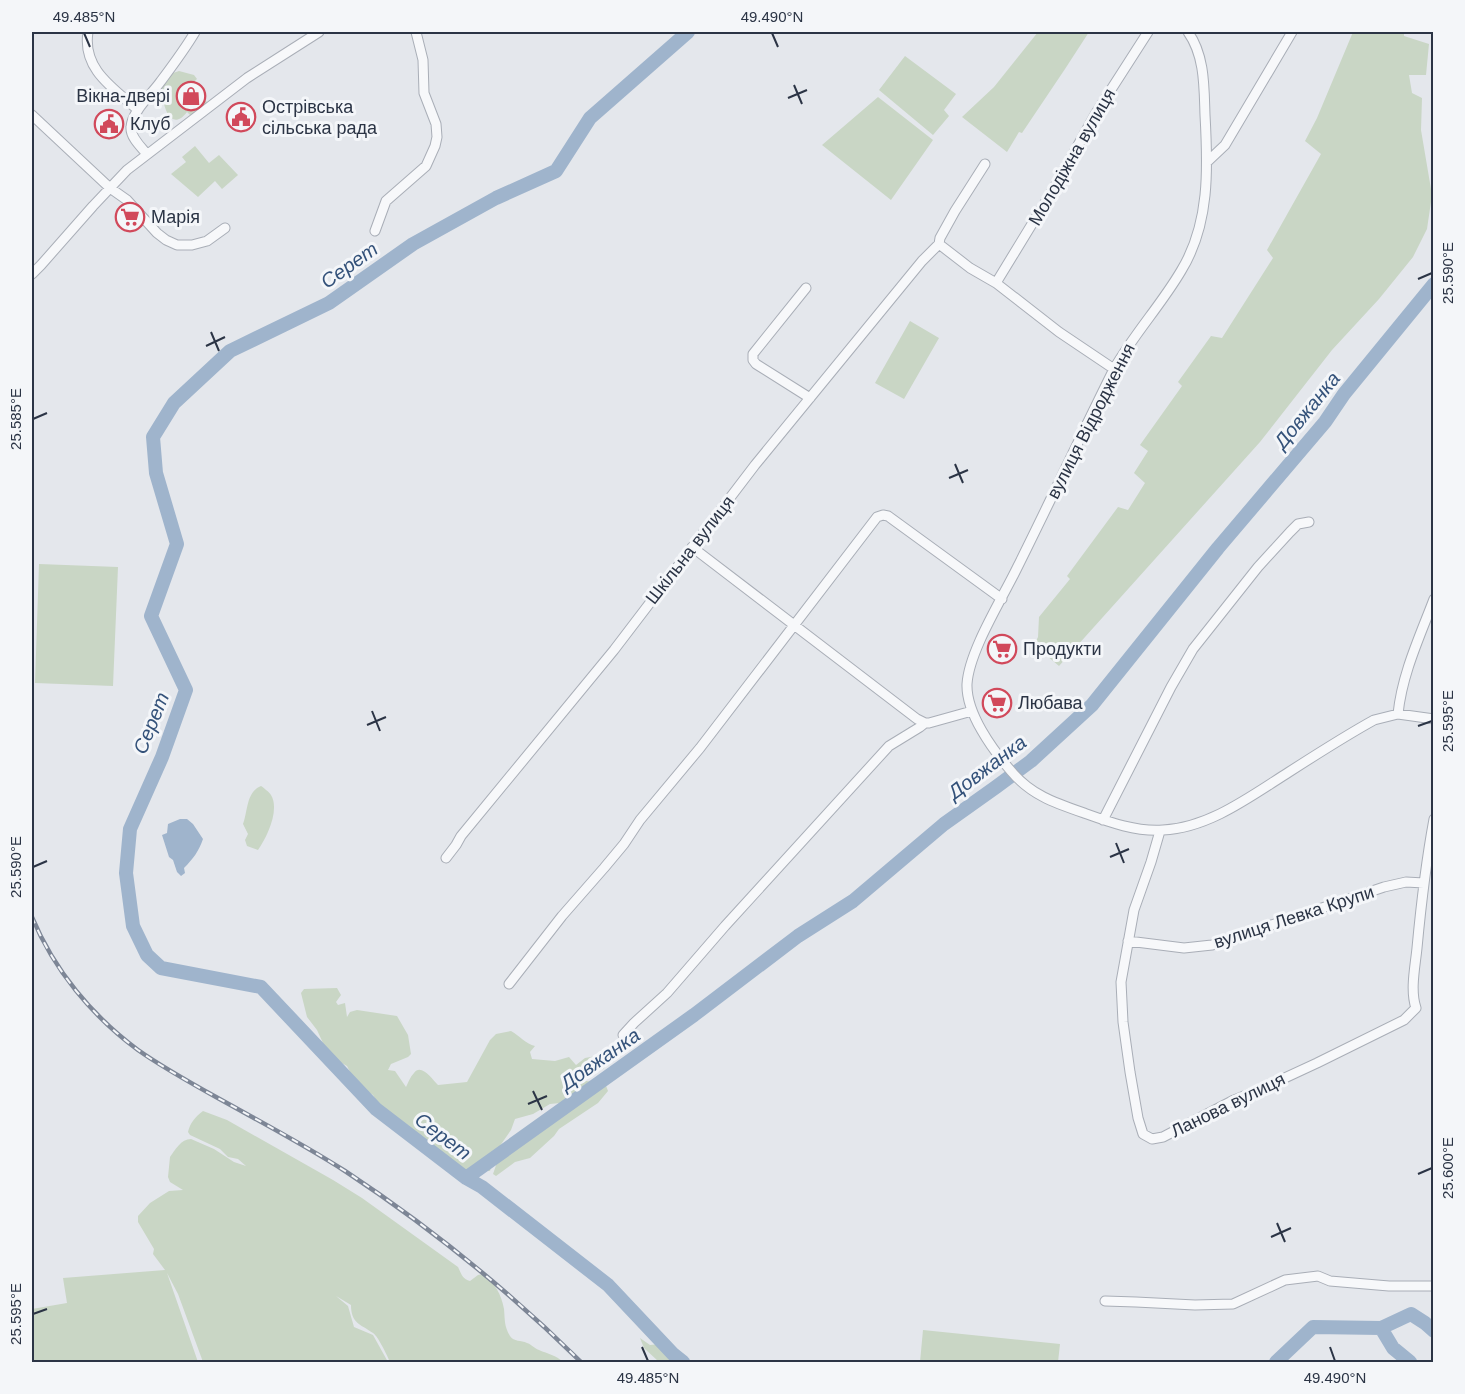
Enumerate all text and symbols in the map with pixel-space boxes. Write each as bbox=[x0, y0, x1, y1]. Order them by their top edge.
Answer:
text: 49.485°N bbox=[53, 8, 115, 25]
text: 49.490°N bbox=[741, 8, 803, 25]
shop icon: Вікна-двері bbox=[175, 80, 207, 112]
street label: Молодіжна вулиця bbox=[1025, 85, 1119, 229]
place label: Вікна-двері bbox=[76, 86, 170, 106]
place label: Острівська сільська рада bbox=[262, 97, 378, 138]
public building icon: Острівська сільська рада bbox=[225, 101, 257, 133]
public building icon: Клуб bbox=[93, 108, 125, 140]
place label: Клуб bbox=[130, 114, 171, 134]
supermarket icon: Марія bbox=[114, 201, 146, 233]
place label: Марія bbox=[151, 207, 200, 227]
water label: Серет bbox=[316, 238, 382, 292]
text: 25.590°E bbox=[1439, 242, 1456, 304]
street label: вулиця Відродження bbox=[1043, 340, 1139, 502]
water label: Довжанка bbox=[1268, 367, 1344, 454]
text: 25.585°E bbox=[7, 388, 24, 450]
street label: Шкільна вулиця bbox=[642, 492, 738, 608]
supermarket icon: Продукти bbox=[986, 633, 1018, 665]
place label: Продукти bbox=[1023, 639, 1101, 659]
supermarket icon: Любава bbox=[981, 687, 1013, 719]
water label: Серет bbox=[129, 689, 173, 757]
text: 25.595°E bbox=[1439, 690, 1456, 752]
place label: Любава bbox=[1018, 693, 1084, 713]
water label: Довжанка bbox=[942, 731, 1030, 805]
text: 25.590°E bbox=[7, 836, 24, 898]
street label: вулиця Левка Крупи bbox=[1211, 882, 1377, 952]
water label: Довжанка bbox=[555, 1024, 644, 1095]
street label: Ланова вулиця bbox=[1168, 1069, 1288, 1141]
water label: Серет bbox=[411, 1108, 475, 1164]
text: 25.600°E bbox=[1439, 1137, 1456, 1199]
text: 25.595°E bbox=[7, 1283, 24, 1345]
text: 49.485°N bbox=[617, 1369, 679, 1386]
text: 49.490°N bbox=[1304, 1369, 1366, 1386]

